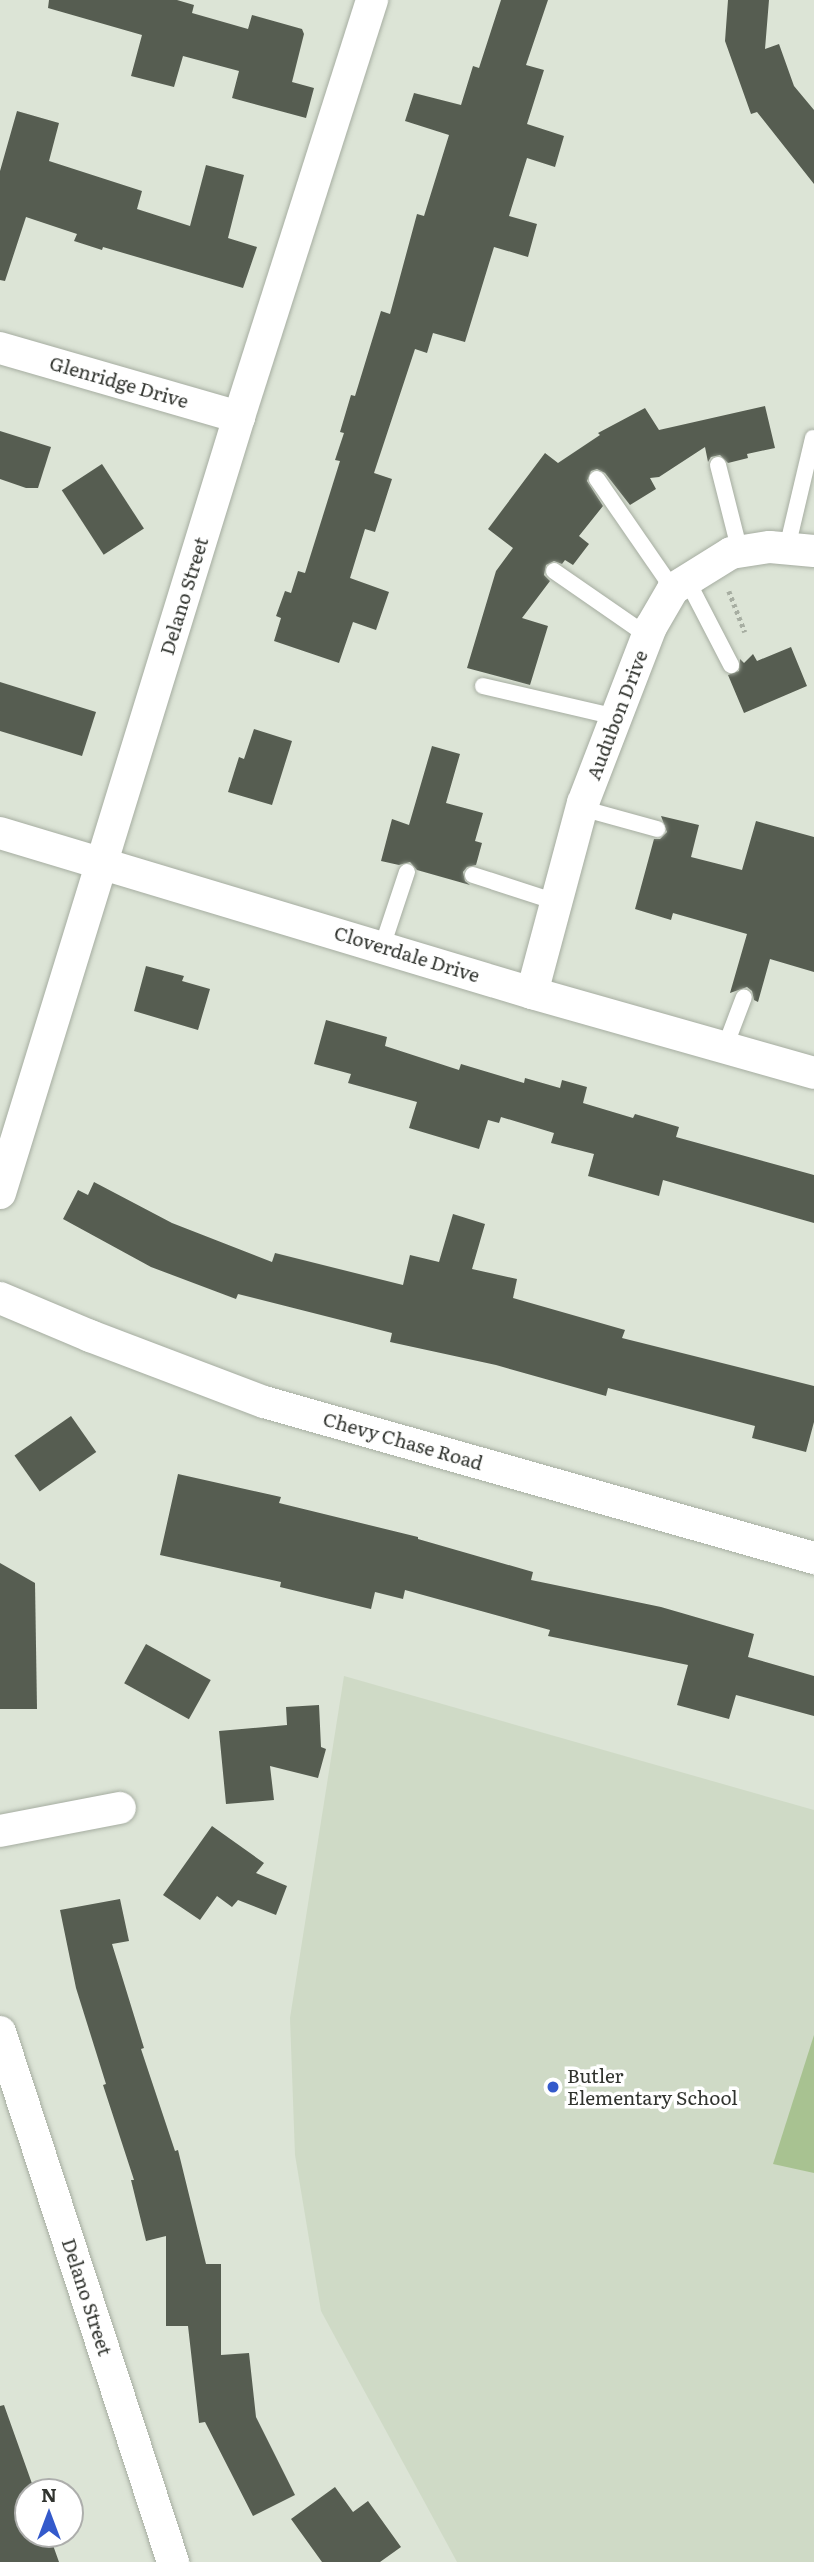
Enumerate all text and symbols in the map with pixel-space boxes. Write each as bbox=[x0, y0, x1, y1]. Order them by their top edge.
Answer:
street label: Glenridge Drive bbox=[47, 351, 191, 413]
street label: Delano Street bbox=[155, 534, 213, 658]
street label: Audubon Drive bbox=[582, 647, 652, 783]
street label: Cloverdale Drive bbox=[331, 921, 483, 987]
street label: Chevy Chase Road bbox=[320, 1407, 486, 1475]
place label: Butler Elementary School bbox=[567, 2065, 738, 2109]
marker: Butler Elementary School bbox=[545, 2079, 561, 2095]
street label: Delano Street bbox=[57, 2235, 117, 2359]
north arrow bbox=[14, 2478, 84, 2548]
text: N bbox=[41, 2480, 57, 2508]

